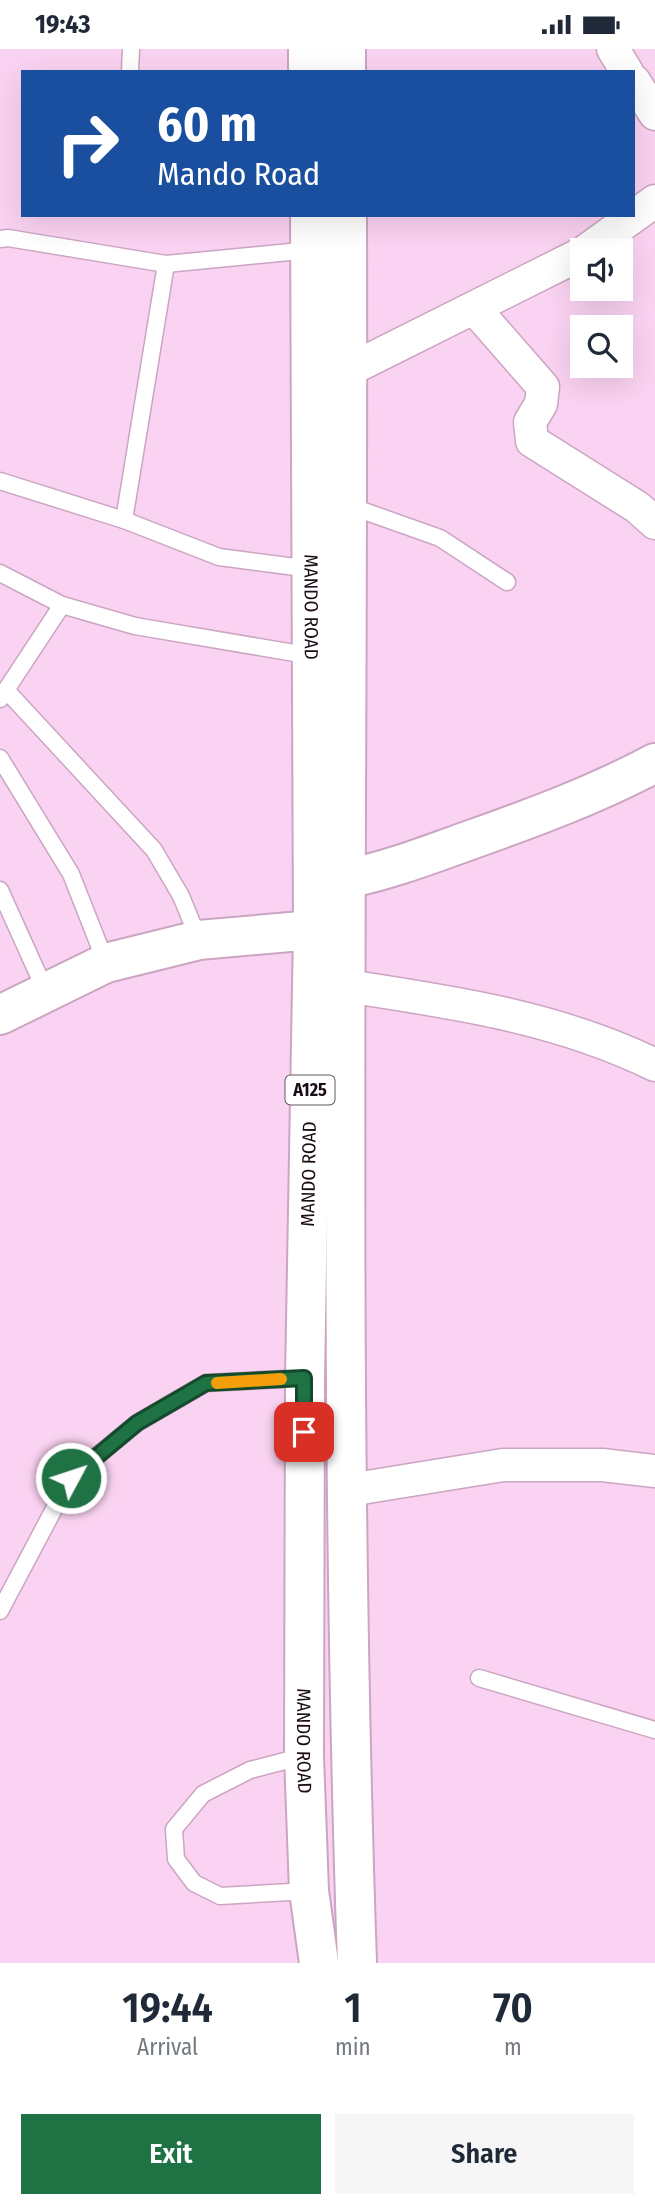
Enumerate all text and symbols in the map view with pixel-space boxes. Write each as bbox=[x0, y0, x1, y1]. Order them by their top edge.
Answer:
text: 19:43 bbox=[35, 9, 91, 40]
text: 60 m bbox=[157, 95, 257, 154]
icon: right bbox=[42, 98, 133, 189]
text: Mando Road bbox=[157, 155, 320, 193]
map controls bbox=[570, 238, 633, 378]
button: sound bbox=[570, 238, 633, 301]
button: search bbox=[570, 315, 633, 378]
street label: MANDO ROAD bbox=[299, 554, 323, 660]
road number: A125 bbox=[286, 1075, 334, 1105]
street label: MANDO ROAD bbox=[296, 1121, 321, 1227]
pin bbox=[274, 1402, 334, 1462]
icon: arrive bbox=[285, 1413, 323, 1451]
position arrow bbox=[34, 1441, 108, 1515]
street label: MANDO ROAD bbox=[292, 1688, 316, 1794]
text: 19:44 bbox=[122, 1983, 213, 2033]
text: 1 bbox=[344, 1983, 362, 2033]
text: 70 bbox=[493, 1983, 533, 2033]
text: Arrival bbox=[137, 2033, 198, 2061]
text: min bbox=[335, 2033, 371, 2061]
text: m bbox=[504, 2033, 522, 2061]
button: Exit bbox=[21, 2114, 321, 2194]
button: Share bbox=[335, 2114, 634, 2194]

